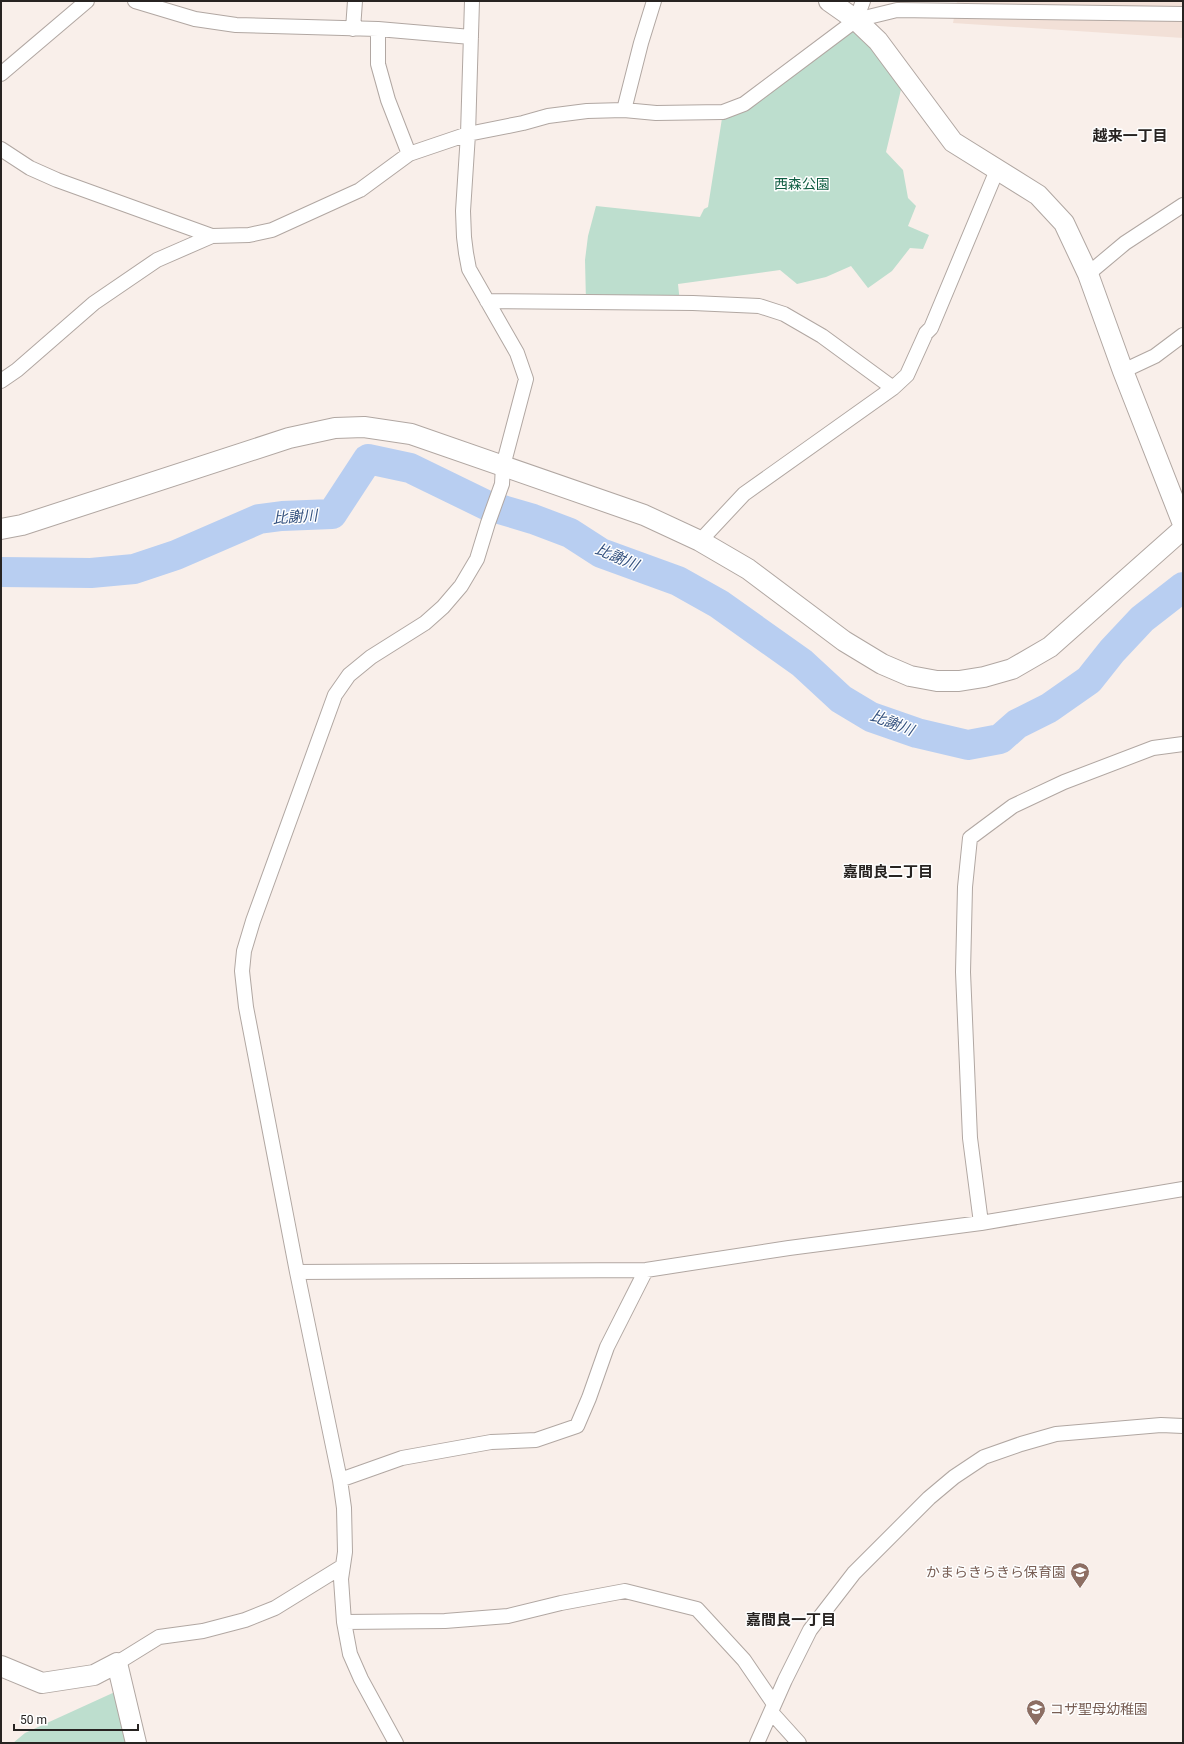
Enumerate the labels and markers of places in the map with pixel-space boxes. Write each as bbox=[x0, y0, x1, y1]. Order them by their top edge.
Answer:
school or university icon: かまらきらきら保育園 bbox=[1069, 1561, 1091, 1589]
place label: かまらきらきら保育園 bbox=[926, 1564, 1066, 1580]
school or university icon: コザ聖母幼稚園 bbox=[1025, 1698, 1047, 1726]
place label: コザ聖母幼稚園 bbox=[1050, 1701, 1148, 1717]

